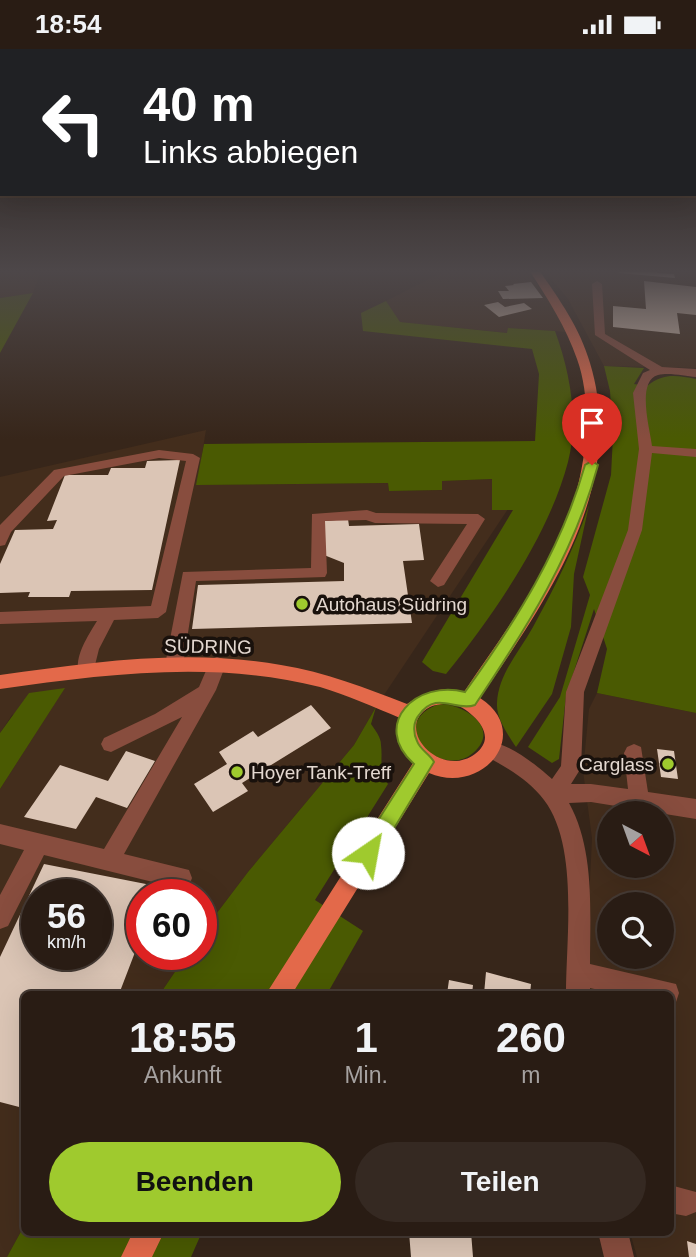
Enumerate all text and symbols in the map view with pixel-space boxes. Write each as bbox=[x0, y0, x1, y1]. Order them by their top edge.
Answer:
text: 18:54 bbox=[35, 9, 102, 39]
icon: left bbox=[28, 77, 119, 168]
text: 40 m bbox=[143, 77, 255, 131]
text: Links abbiegen bbox=[143, 134, 358, 170]
pin bbox=[562, 393, 622, 465]
icon: arrive bbox=[573, 404, 611, 442]
place label: Autohaus Südring bbox=[316, 594, 467, 615]
marker: Autohaus Südring bbox=[294, 596, 310, 612]
street label: SÜDRING bbox=[164, 635, 252, 658]
place label: Carglass bbox=[579, 754, 654, 775]
marker: Carglass bbox=[660, 756, 676, 772]
place label: Hoyer Tank-Treff bbox=[251, 762, 392, 783]
marker: Hoyer Tank-Treff bbox=[229, 764, 245, 780]
north arrow bbox=[597, 801, 674, 879]
map controls bbox=[597, 801, 674, 969]
position arrow bbox=[331, 816, 405, 890]
speed limit sign: 60 bbox=[126, 879, 217, 970]
button: search bbox=[597, 892, 674, 969]
text: 56 bbox=[47, 896, 86, 935]
text: km/h bbox=[47, 932, 86, 952]
text: 18:55 bbox=[129, 1014, 236, 1061]
text: 1 bbox=[354, 1014, 378, 1061]
text: 260 bbox=[496, 1014, 566, 1061]
text: Ankunft bbox=[144, 1062, 222, 1088]
text: Min. bbox=[344, 1062, 388, 1088]
text: m bbox=[521, 1062, 541, 1088]
button: Beenden bbox=[49, 1142, 341, 1222]
button: Teilen bbox=[355, 1142, 646, 1222]

